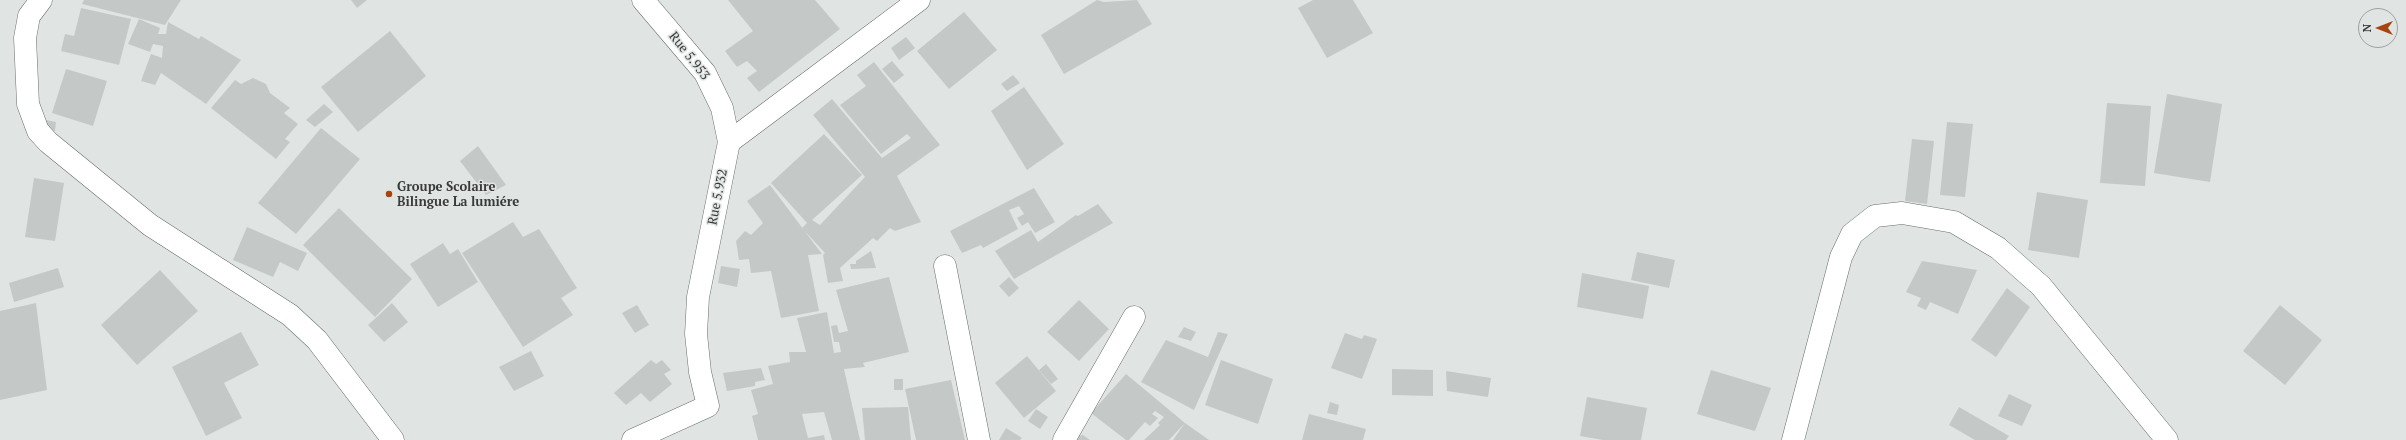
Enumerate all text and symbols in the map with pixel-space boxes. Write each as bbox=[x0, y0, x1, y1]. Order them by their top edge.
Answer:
north arrow bbox=[2358, 8, 2398, 48]
text: N bbox=[2360, 24, 2374, 32]
street label: Rue 5.953 bbox=[665, 29, 713, 83]
street label: Rue 5.932 bbox=[705, 168, 731, 226]
place label: Groupe Scolaire Bilingue La lumiére bbox=[397, 179, 519, 210]
marker: Groupe Scolaire Bilingue La lumiére bbox=[384, 189, 394, 199]

